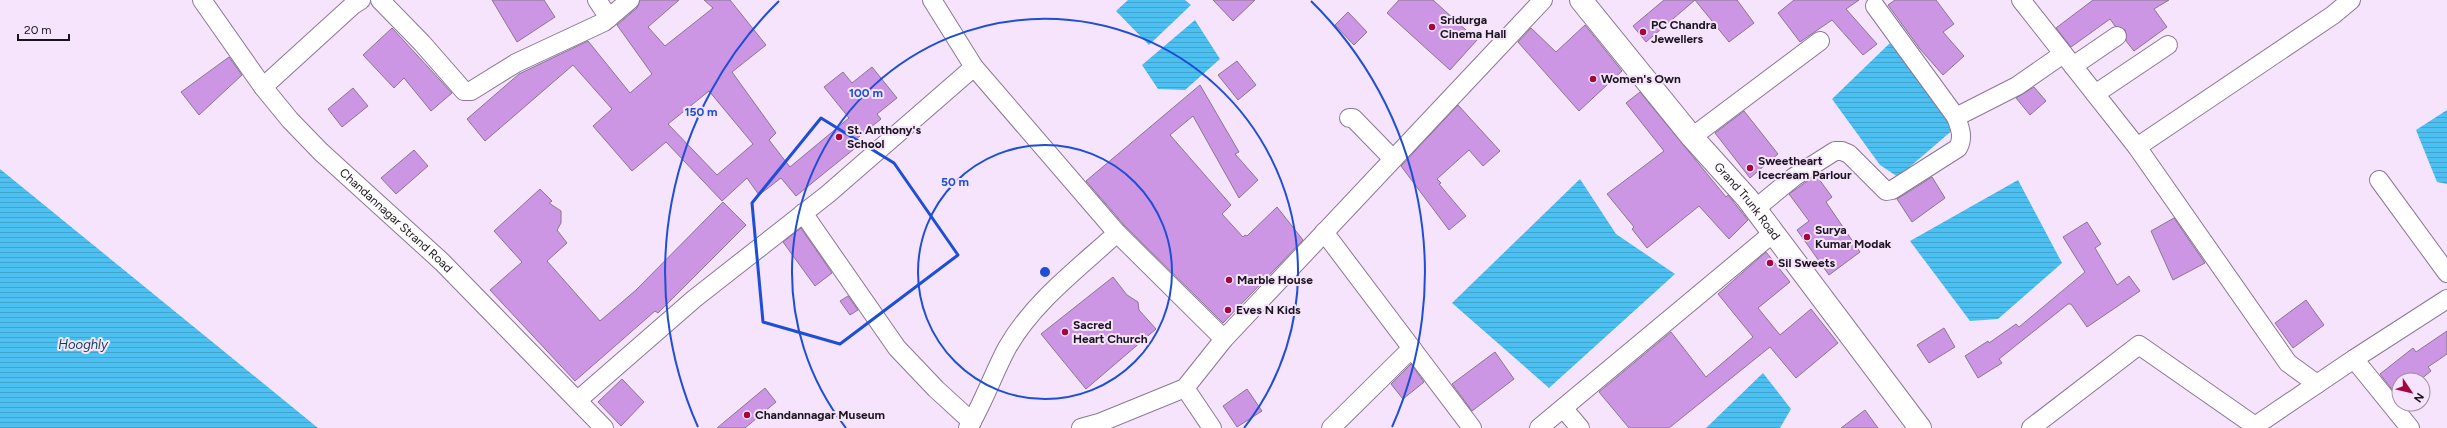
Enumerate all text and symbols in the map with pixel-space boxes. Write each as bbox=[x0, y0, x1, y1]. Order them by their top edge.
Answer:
place label: Sridurga Cinema Hall bbox=[1440, 13, 1506, 41]
scale bar bbox=[18, 16, 69, 42]
place label: PC Chandra Jewellers bbox=[1651, 18, 1717, 46]
marker: Sridurga Cinema Hall bbox=[1427, 22, 1437, 32]
text: 20 m bbox=[24, 23, 52, 37]
marker: PC Chandra Jewellers bbox=[1638, 27, 1648, 37]
place label: Women's Own bbox=[1601, 72, 1681, 86]
marker: Women's Own bbox=[1588, 74, 1598, 84]
text: 100 m bbox=[849, 86, 883, 100]
text: 150 m bbox=[684, 105, 718, 119]
place label: St. Anthony's School bbox=[847, 123, 921, 151]
marker: St. Anthony's School bbox=[834, 132, 844, 142]
place label: Sweetheart Icecream Parlour bbox=[1758, 154, 1852, 182]
street label: Grand Trunk Road bbox=[1711, 160, 1783, 243]
marker: Sweetheart Icecream Parlour bbox=[1745, 163, 1755, 173]
street label: Chandannagar Strand Road bbox=[337, 165, 455, 275]
text: 50 m bbox=[941, 175, 969, 189]
place label: Surya Kumar Modak bbox=[1815, 223, 1892, 251]
marker: Surya Kumar Modak bbox=[1802, 232, 1812, 242]
place label: Sil Sweets bbox=[1778, 256, 1835, 270]
marker: Sil Sweets bbox=[1765, 258, 1775, 268]
centre of rings bbox=[1038, 265, 1052, 279]
place label: Marble House bbox=[1237, 273, 1313, 287]
marker: Marble House bbox=[1224, 275, 1234, 285]
place label: Eves N Kids bbox=[1236, 303, 1301, 317]
marker: Eves N Kids bbox=[1223, 305, 1233, 315]
place label: Sacred Heart Church bbox=[1073, 318, 1148, 346]
marker: Sacred Heart Church bbox=[1060, 327, 1070, 337]
water label: Hooghly bbox=[58, 337, 109, 352]
north arrow bbox=[2391, 372, 2431, 412]
text: N bbox=[2411, 390, 2427, 405]
place label: Chandannagar Museum bbox=[755, 408, 885, 422]
marker: Chandannagar Museum bbox=[742, 410, 752, 420]

